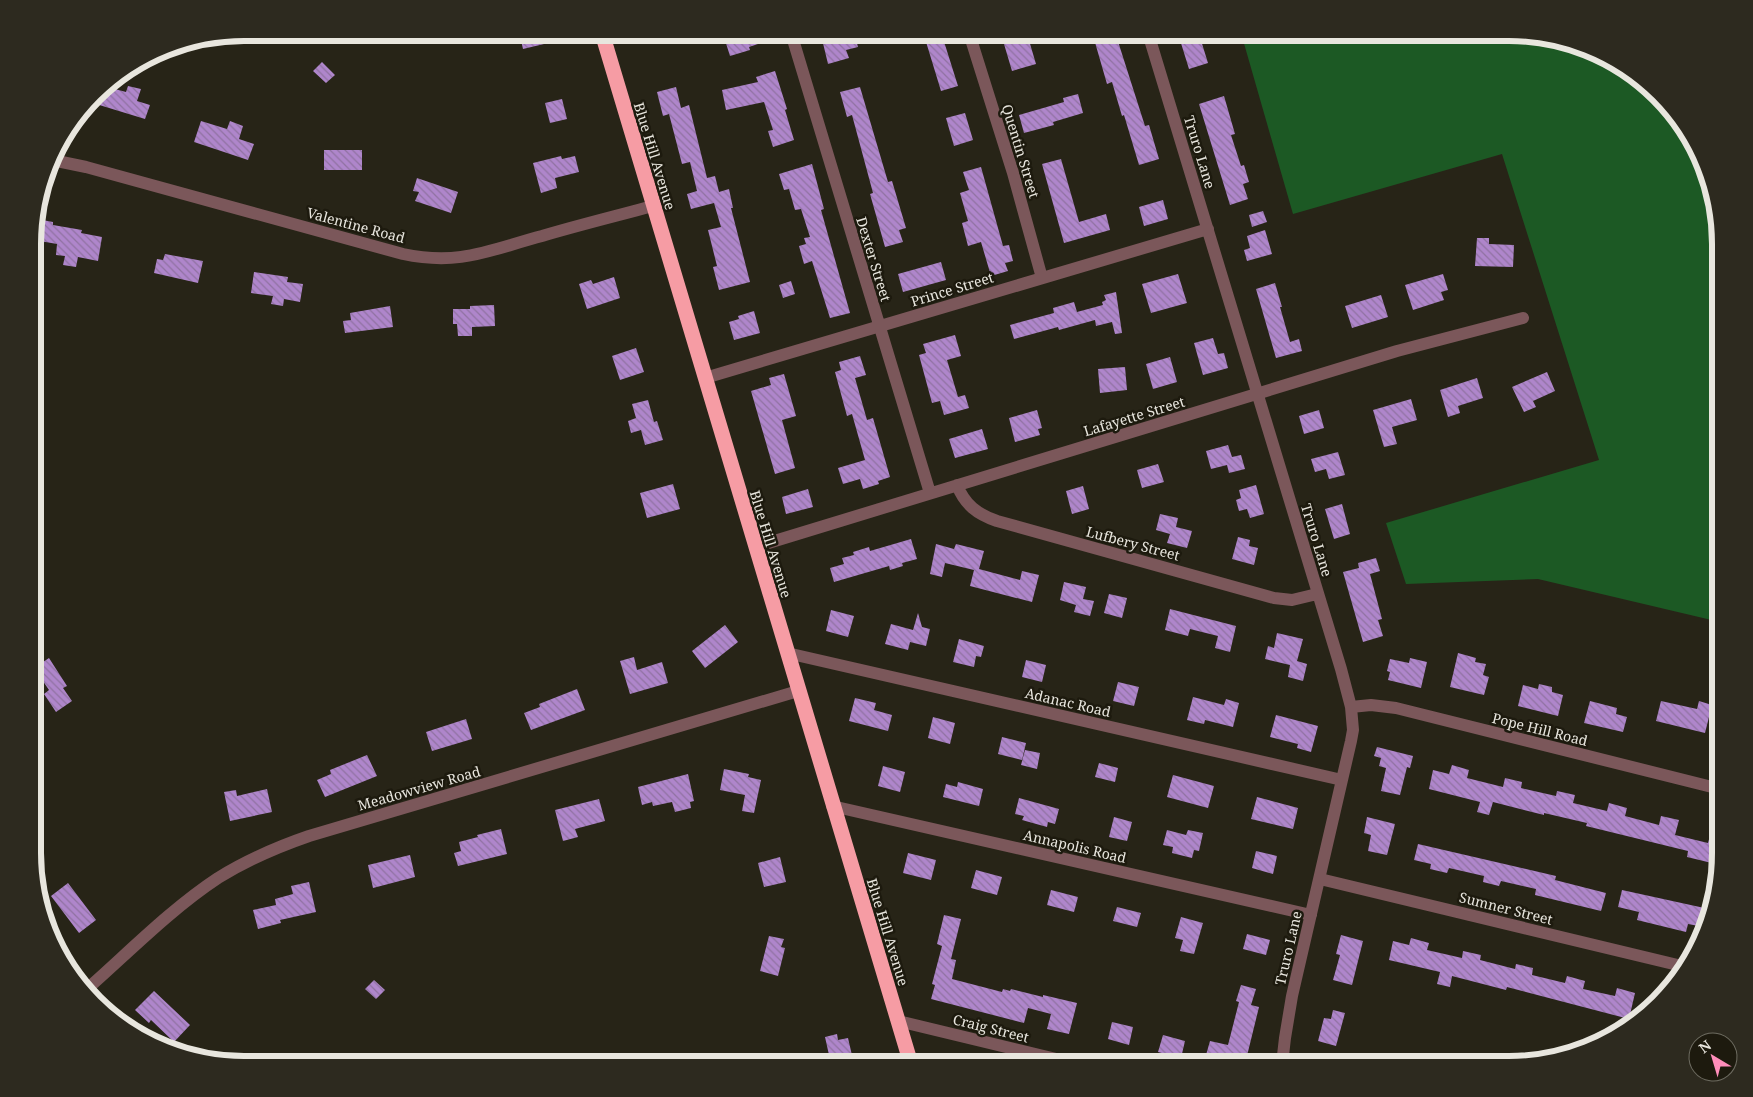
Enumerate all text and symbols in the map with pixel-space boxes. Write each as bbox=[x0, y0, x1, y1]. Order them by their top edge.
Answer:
street label: Blue Hill Avenue bbox=[630, 100, 680, 212]
street label: Quentin Street bbox=[998, 102, 1044, 200]
street label: Truro Lane bbox=[1180, 113, 1220, 191]
street label: Valentine Road bbox=[305, 203, 407, 247]
street label: Dexter Street bbox=[852, 214, 896, 304]
street label: Prince Street bbox=[908, 267, 996, 311]
street label: Lafayette Street bbox=[1081, 392, 1187, 440]
street label: Blue Hill Avenue bbox=[746, 488, 796, 600]
street label: Truro Lane bbox=[1297, 501, 1337, 579]
street label: Lufbery Street bbox=[1084, 521, 1182, 565]
street label: Adanac Road bbox=[1023, 683, 1113, 721]
street label: Pope Hill Road bbox=[1490, 708, 1590, 750]
street label: Meadowview Road bbox=[355, 761, 483, 815]
street label: Annapolis Road bbox=[1022, 825, 1129, 867]
street label: Blue Hill Avenue bbox=[863, 876, 913, 988]
street label: Sumner Street bbox=[1457, 887, 1555, 929]
street label: Truro Lane bbox=[1270, 909, 1306, 987]
street label: Craig Street bbox=[951, 1009, 1031, 1047]
north arrow bbox=[1688, 1032, 1738, 1082]
text: N bbox=[1694, 1035, 1715, 1057]

